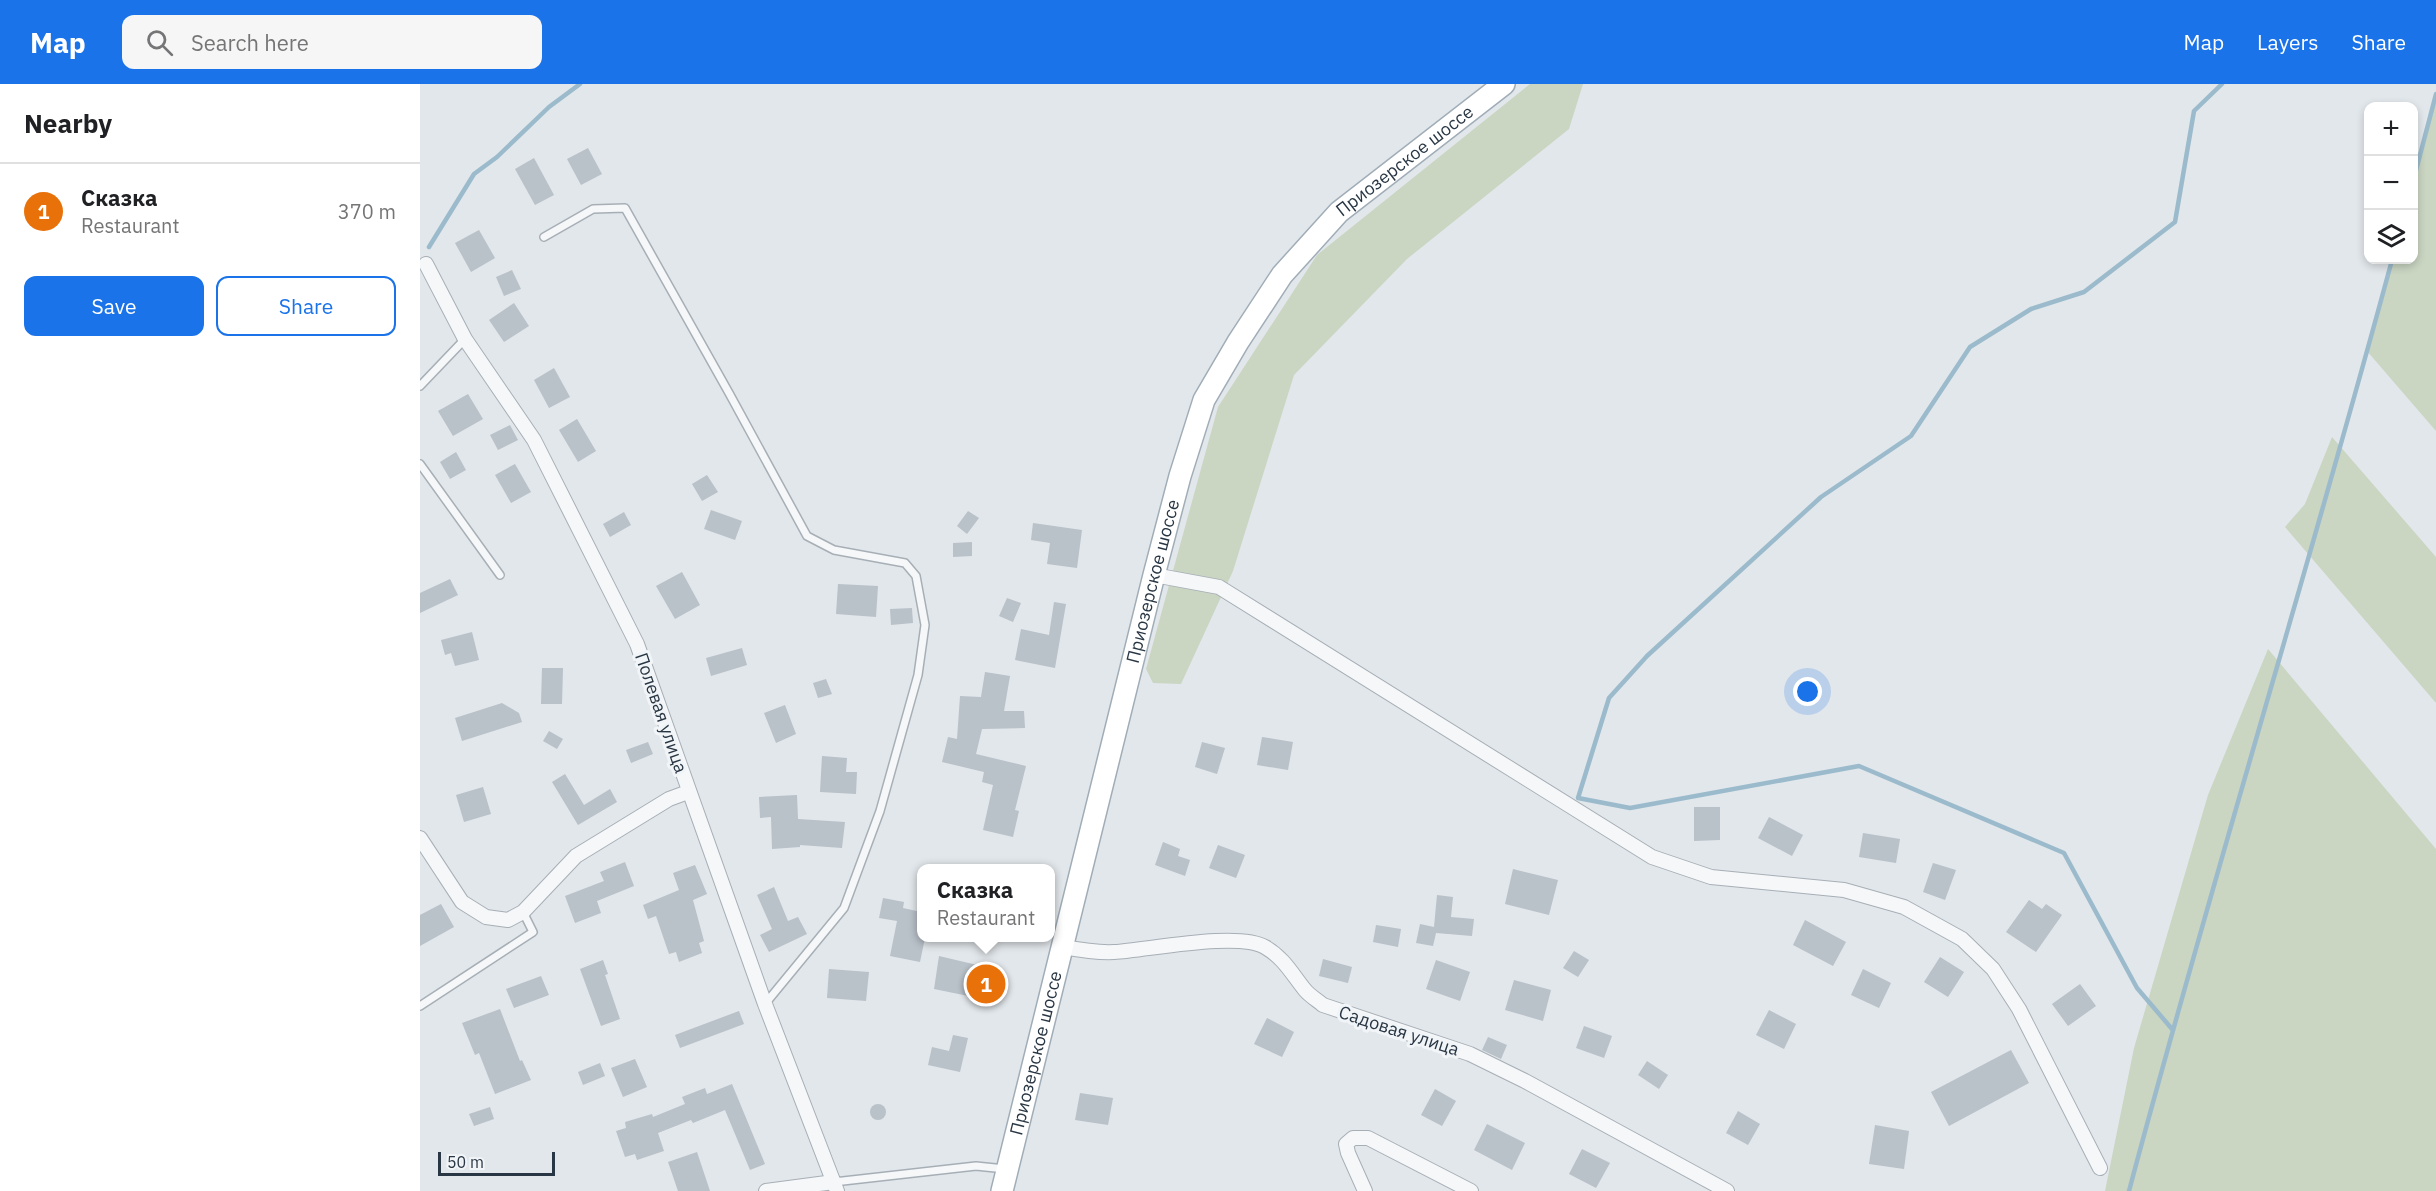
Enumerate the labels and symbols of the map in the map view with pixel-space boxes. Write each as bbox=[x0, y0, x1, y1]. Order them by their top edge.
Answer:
street label: Приозерское шоссе bbox=[1331, 100, 1478, 221]
street label: Приозерское шоссе bbox=[1121, 497, 1184, 666]
street label: Полевая улица bbox=[630, 650, 693, 776]
your location bbox=[1793, 677, 1822, 706]
pin: 1 bbox=[966, 962, 1006, 1006]
street label: Приозерское шоссе bbox=[1004, 969, 1067, 1137]
street label: Садовая улица bbox=[1336, 1000, 1463, 1061]
scale bar bbox=[438, 1149, 555, 1176]

